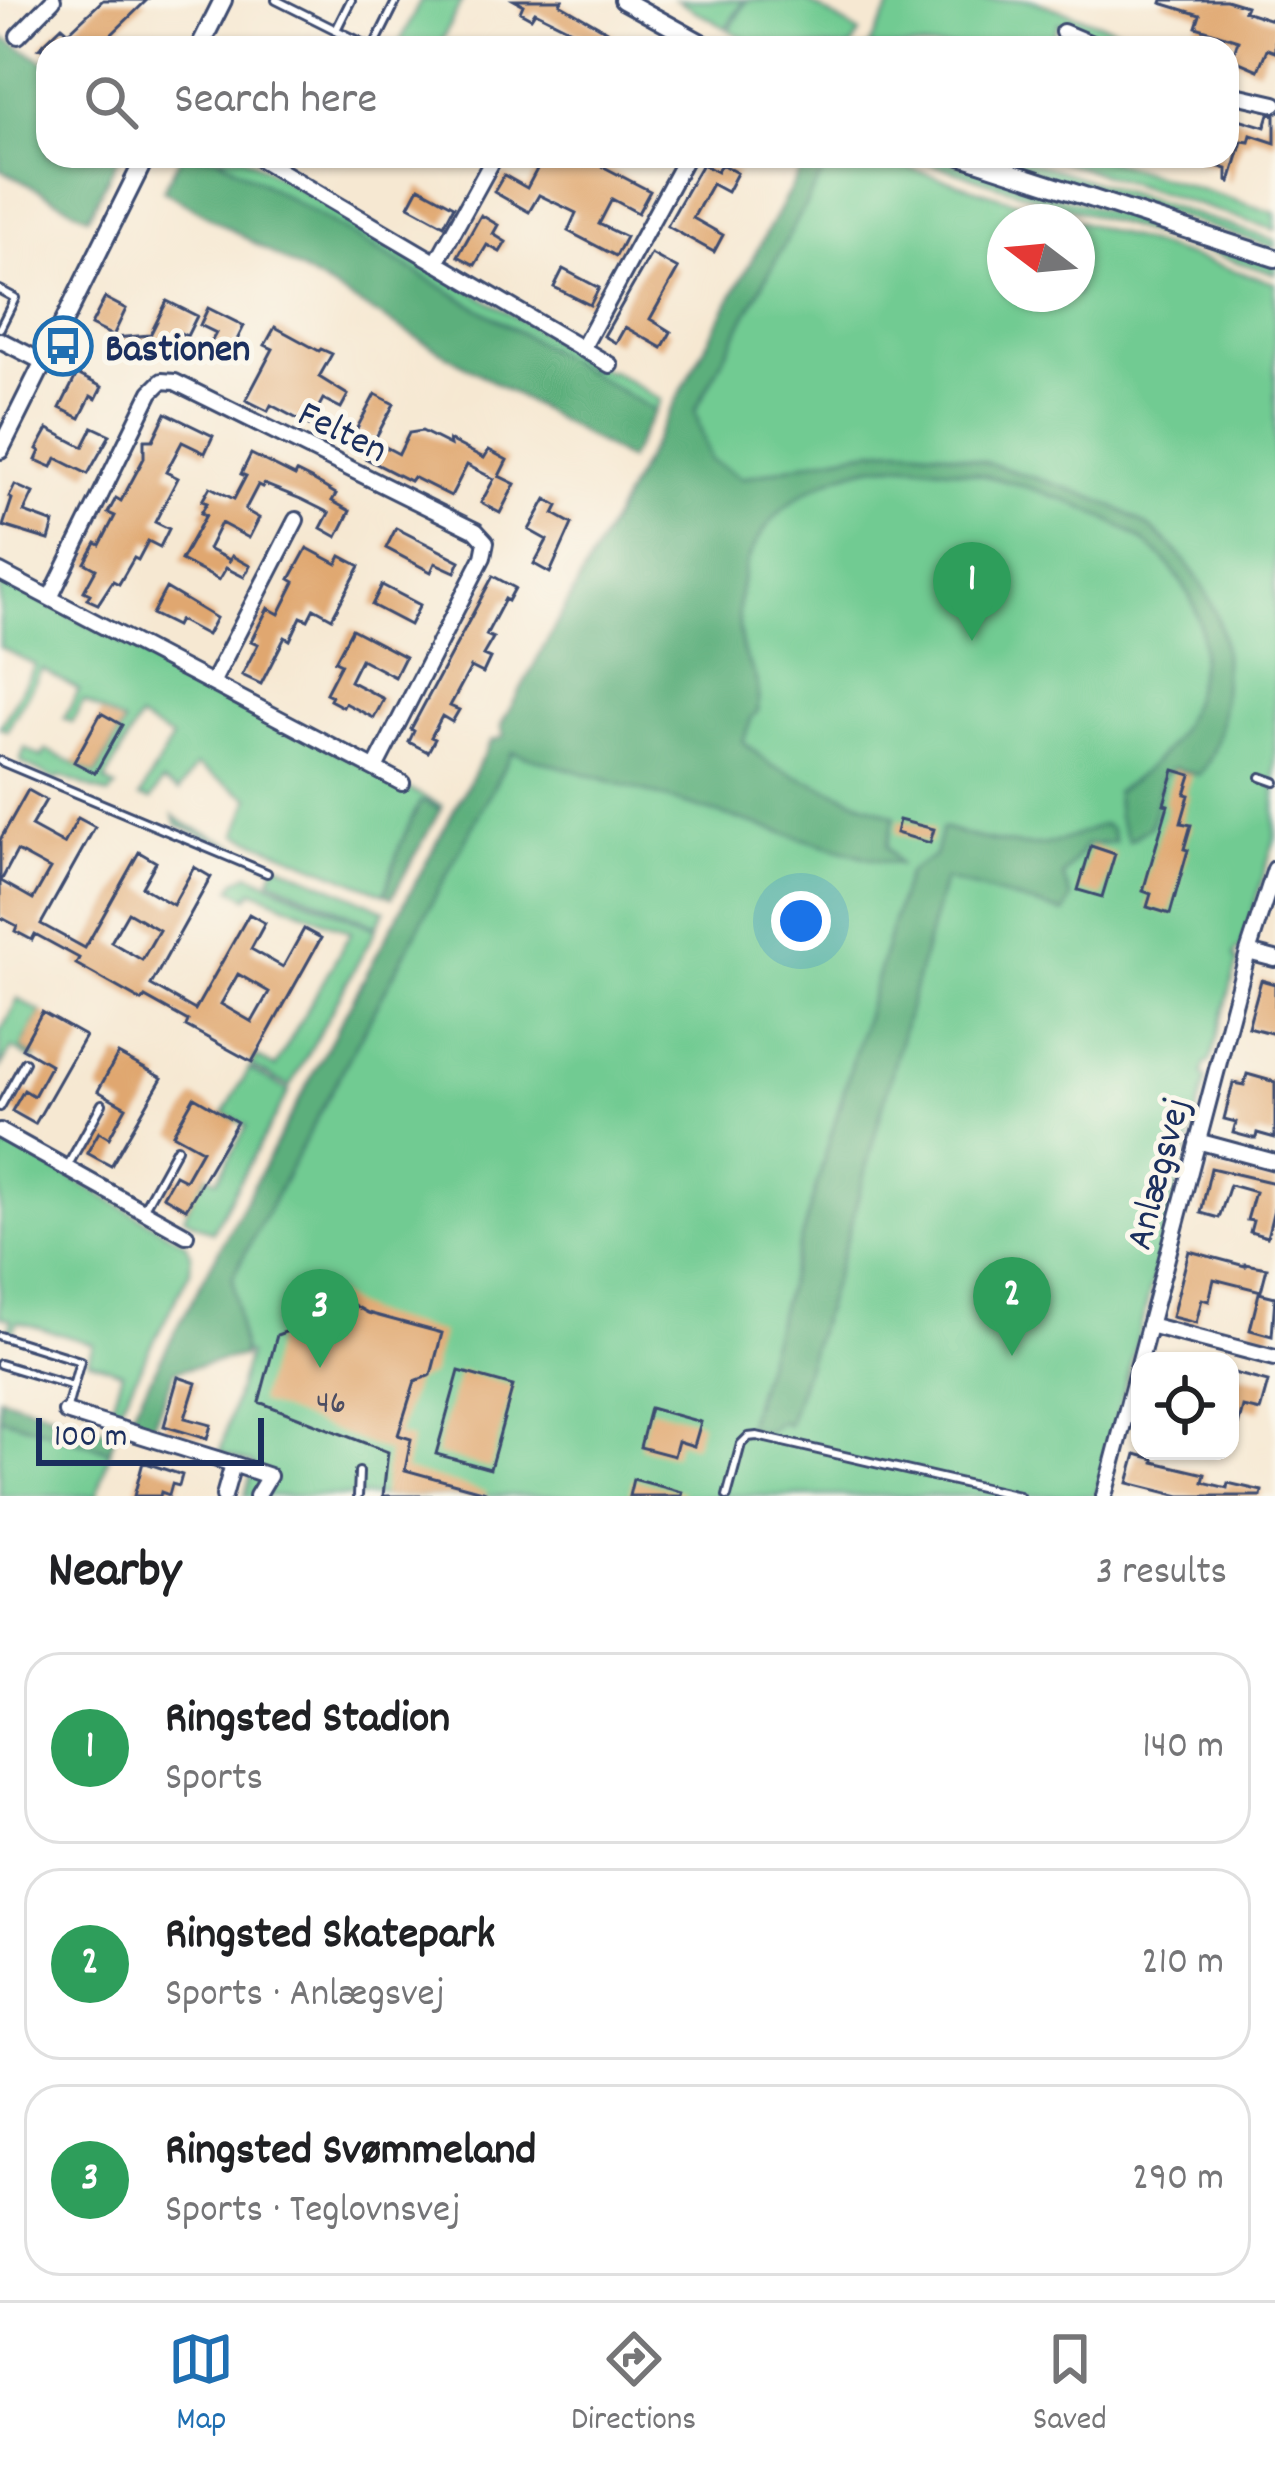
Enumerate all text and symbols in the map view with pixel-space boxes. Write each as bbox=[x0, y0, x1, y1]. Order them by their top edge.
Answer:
search box bbox=[36, 36, 1239, 168]
icon: search bbox=[78, 69, 144, 135]
text: Search here bbox=[174, 70, 377, 134]
north arrow bbox=[987, 204, 1095, 312]
bus stop icon: Bastionen bbox=[32, 315, 94, 377]
place label: Bastionen bbox=[105, 325, 250, 380]
street label: Felten bbox=[287, 390, 395, 480]
pin: 1 bbox=[933, 542, 1011, 641]
your location bbox=[771, 891, 831, 951]
street label: Anlægsvej bbox=[1115, 1093, 1208, 1257]
pin: 2 bbox=[973, 1257, 1051, 1356]
pin: 3 bbox=[281, 1269, 359, 1368]
map controls bbox=[1131, 1352, 1239, 1460]
button: locate bbox=[1131, 1352, 1239, 1460]
house number: 46 bbox=[316, 1382, 346, 1429]
scale bar bbox=[36, 1412, 264, 1465]
text: 100 m bbox=[54, 1415, 127, 1462]
text: Nearby bbox=[48, 1538, 181, 1610]
text: 3 results bbox=[1096, 1547, 1227, 1602]
text: Ringsted Stadion bbox=[165, 1689, 450, 1753]
text: 1 bbox=[86, 1721, 94, 1776]
text: 140 m bbox=[1142, 1721, 1224, 1776]
text: Sports bbox=[165, 1753, 263, 1808]
text: Ringsted Skatepark bbox=[165, 1905, 495, 1969]
text: 2 bbox=[81, 1937, 99, 1992]
text: 210 m bbox=[1141, 1937, 1224, 1992]
text: Sports · Anlægsvej bbox=[165, 1969, 445, 2024]
text: Ringsted Svømmeland bbox=[165, 2121, 536, 2185]
text: 3 bbox=[81, 2153, 99, 2208]
text: 290 m bbox=[1132, 2153, 1224, 2208]
text: Sports · Teglovnsvej bbox=[165, 2185, 460, 2240]
tab: Map bbox=[168, 2326, 234, 2445]
tab: Directions bbox=[571, 2326, 696, 2445]
tab: Saved bbox=[1033, 2326, 1107, 2445]

